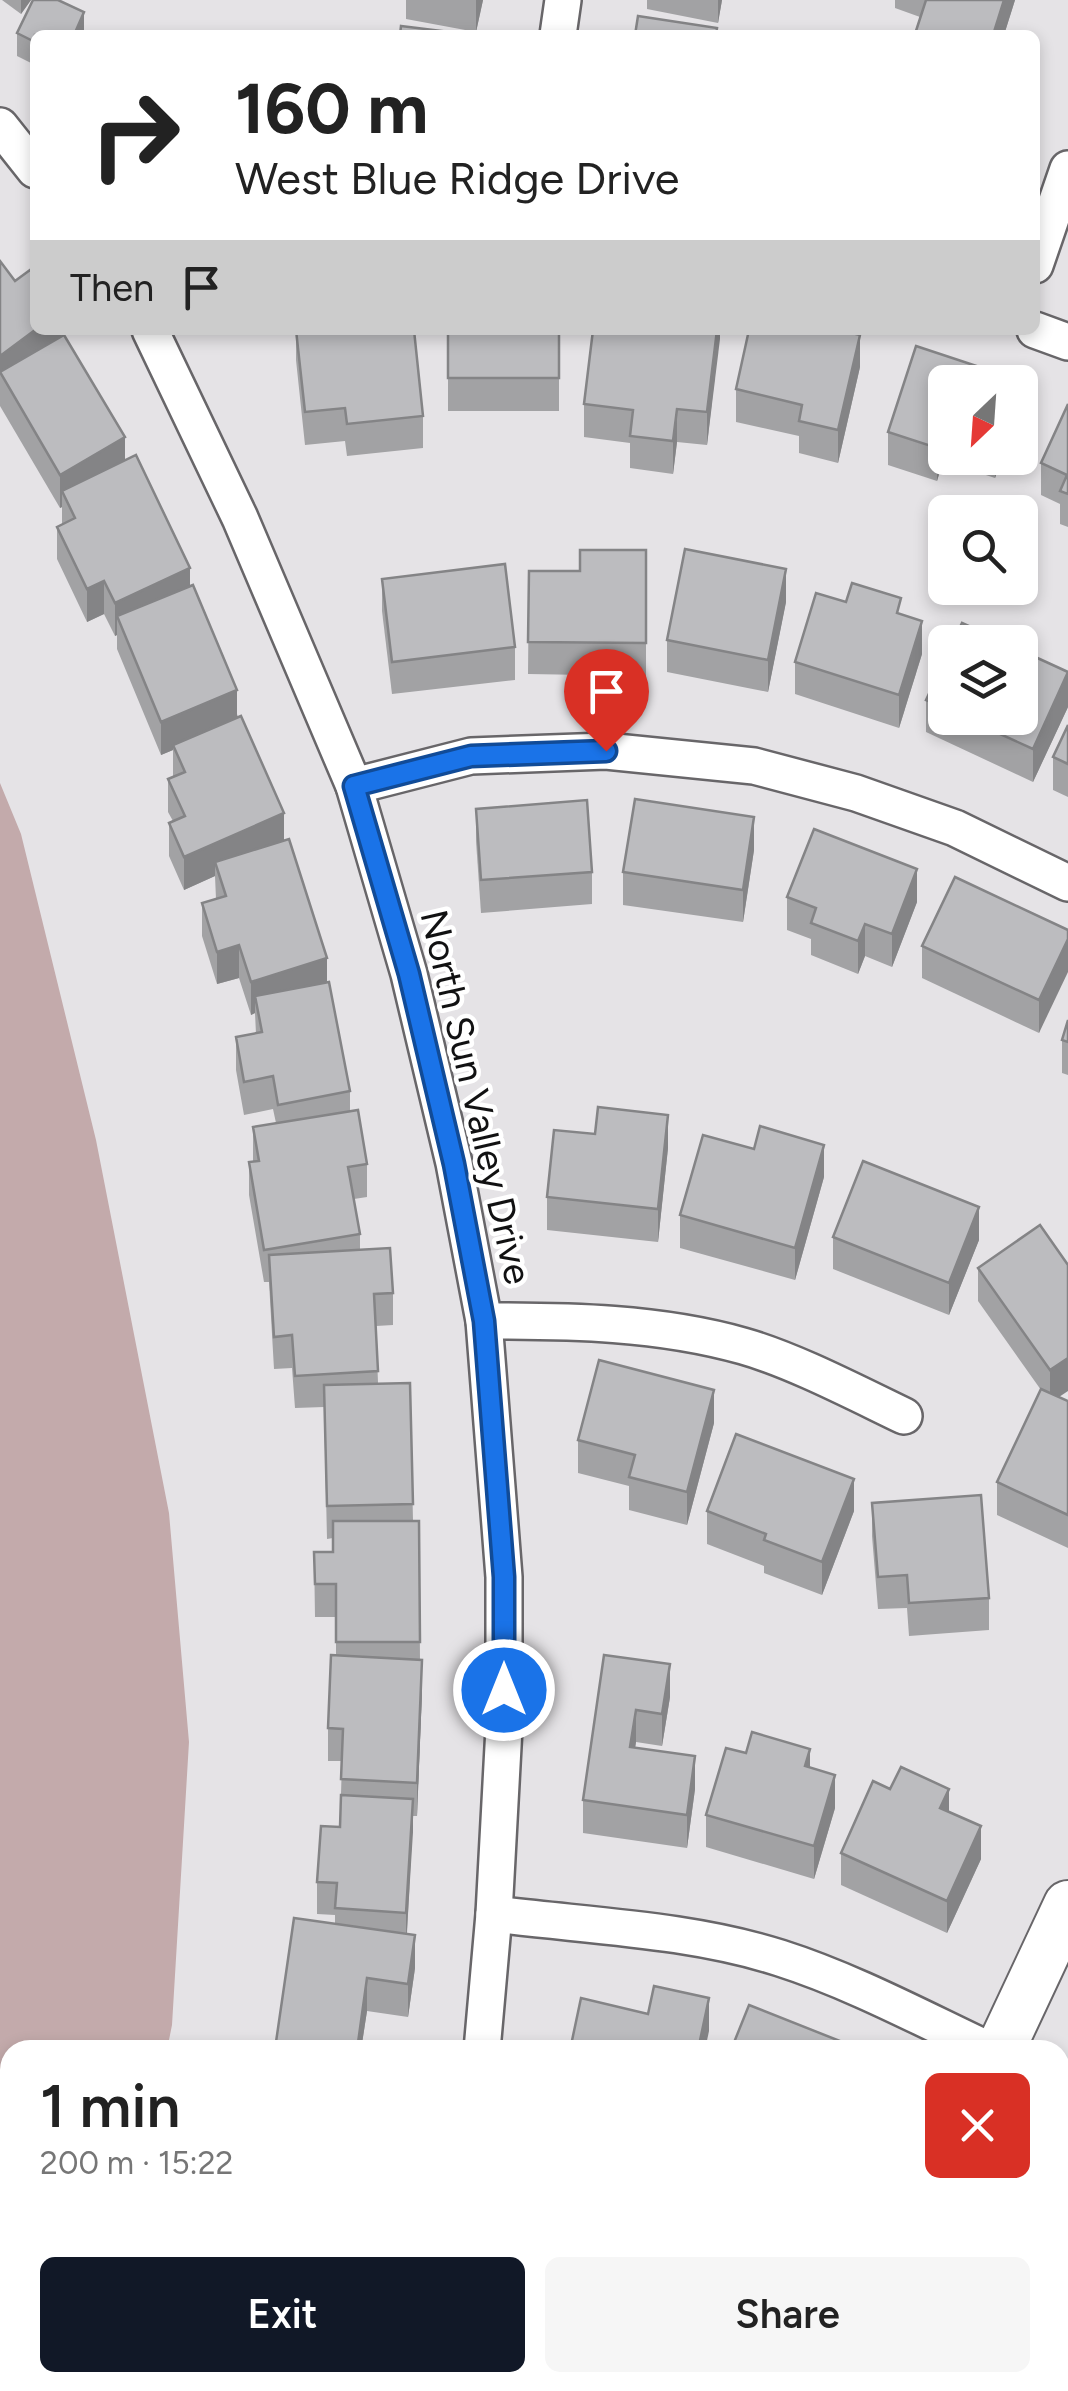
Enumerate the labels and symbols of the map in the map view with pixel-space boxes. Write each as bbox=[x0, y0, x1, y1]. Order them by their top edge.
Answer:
north arrow bbox=[928, 365, 1038, 475]
pin bbox=[564, 649, 649, 752]
street label: North Sun Valley Drive bbox=[411, 905, 541, 1289]
position arrow bbox=[452, 1638, 556, 1742]

